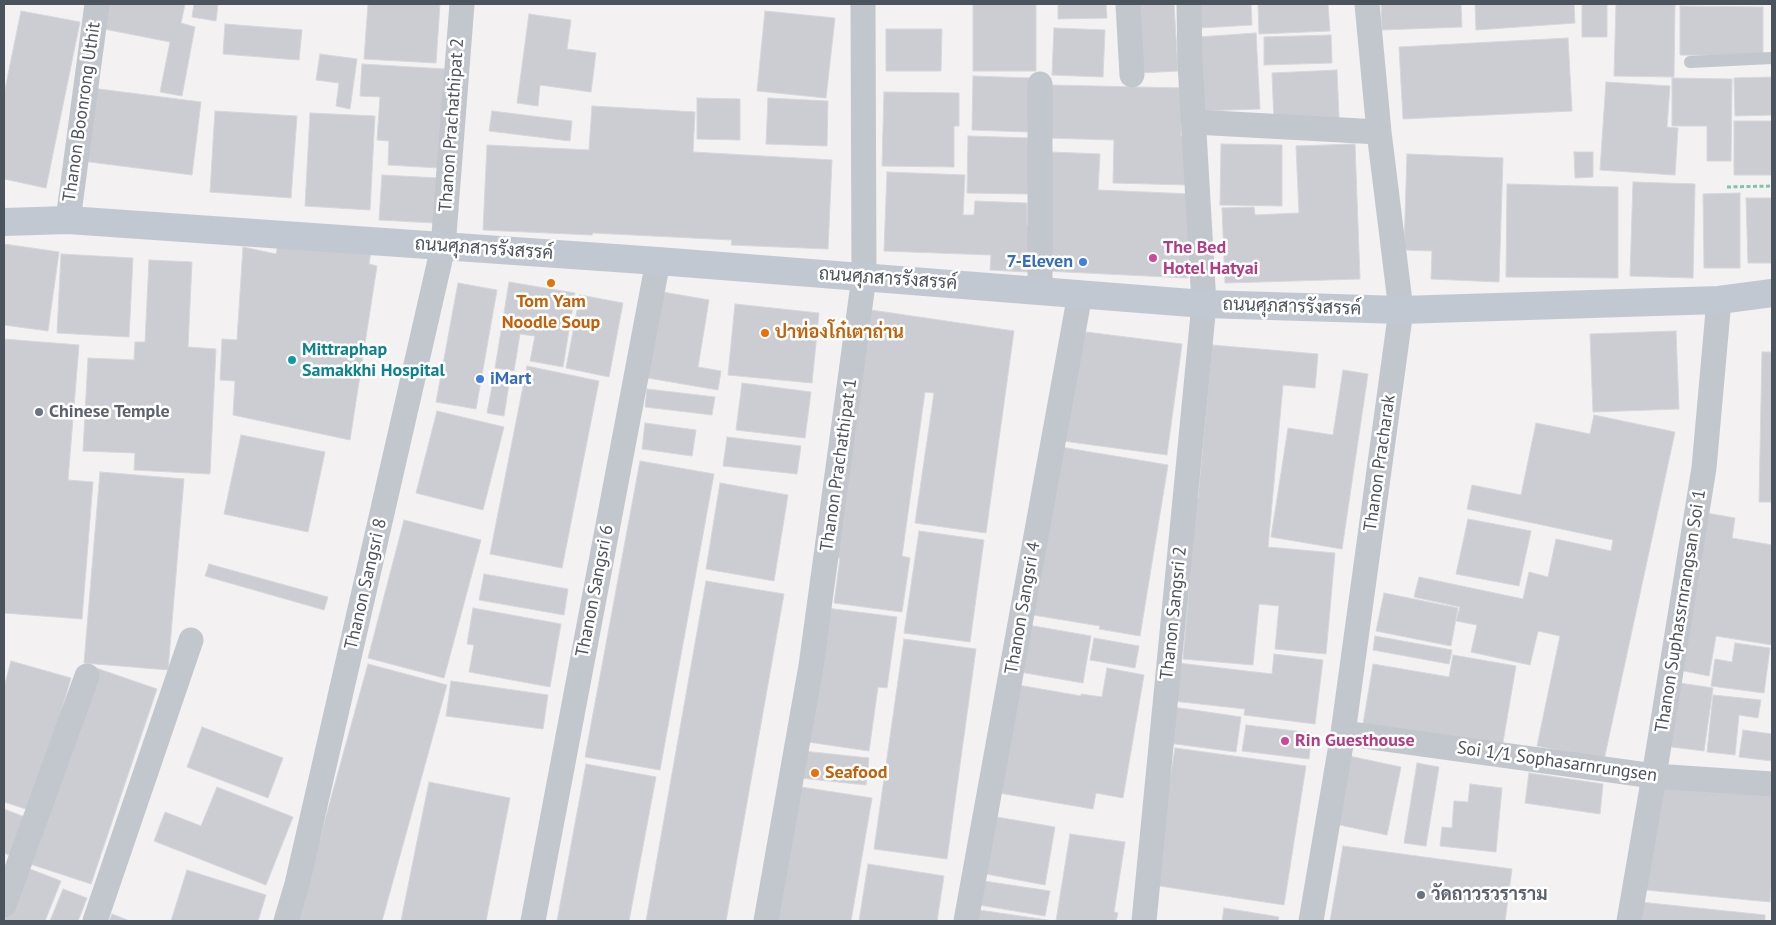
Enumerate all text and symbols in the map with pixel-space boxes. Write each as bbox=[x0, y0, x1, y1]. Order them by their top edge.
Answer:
street label: Thanon Boonrong Uthit bbox=[59, 21, 105, 203]
street label: Thanon Prachathipat 2 bbox=[435, 37, 469, 213]
street label: ถนนศุภสารรังสรรค์ bbox=[414, 233, 554, 265]
place label: The Bed Hotel Hatyai bbox=[1163, 237, 1258, 280]
place label: 7-Eleven bbox=[1006, 251, 1073, 273]
marker: The Bed Hotel Hatyai bbox=[1147, 252, 1159, 264]
marker: 7-Eleven bbox=[1077, 256, 1089, 268]
street label: ถนนศุภสารรังสรรค์ bbox=[818, 263, 958, 295]
marker: Tom Yam Noodle Soup bbox=[545, 277, 557, 289]
place label: Tom Yam Noodle Soup bbox=[502, 291, 600, 334]
street label: ถนนศุภสารรังสรรค์ bbox=[1222, 294, 1362, 320]
place label: ปาท่องโก๋เตาถ่าน bbox=[775, 322, 904, 344]
marker: ปาท่องโก๋เตาถ่าน bbox=[759, 327, 771, 339]
place label: Mittraphap Samakkhi Hospital bbox=[302, 339, 445, 382]
marker: Mittraphap Samakkhi Hospital bbox=[286, 354, 298, 366]
place label: iMart bbox=[490, 368, 531, 390]
marker: iMart bbox=[474, 373, 486, 385]
street label: Thanon Prachathipat 1 bbox=[816, 377, 862, 553]
street label: Thanon Pracharak bbox=[1360, 393, 1400, 533]
place label: Chinese Temple bbox=[49, 401, 170, 423]
marker: Chinese Temple bbox=[33, 406, 45, 418]
street label: Thanon Suphassrnrangsan Soi 1 bbox=[1651, 488, 1711, 734]
street label: Thanon Sangsri 8 bbox=[340, 516, 392, 652]
street label: Thanon Sangsri 6 bbox=[572, 523, 618, 659]
street label: Thanon Sangsri 4 bbox=[1001, 540, 1045, 676]
street label: Thanon Sangsri 2 bbox=[1156, 545, 1192, 681]
place label: Rin Guesthouse bbox=[1295, 730, 1415, 752]
marker: Rin Guesthouse bbox=[1279, 735, 1291, 747]
street label: Soi 1/1 Sophasarnrungsen bbox=[1456, 737, 1658, 787]
place label: Seafood bbox=[825, 762, 887, 784]
marker: Seafood bbox=[809, 767, 821, 779]
place label: วัดถาวรวราราม bbox=[1431, 884, 1547, 906]
marker: วัดถาวรวราราม bbox=[1415, 889, 1427, 901]

